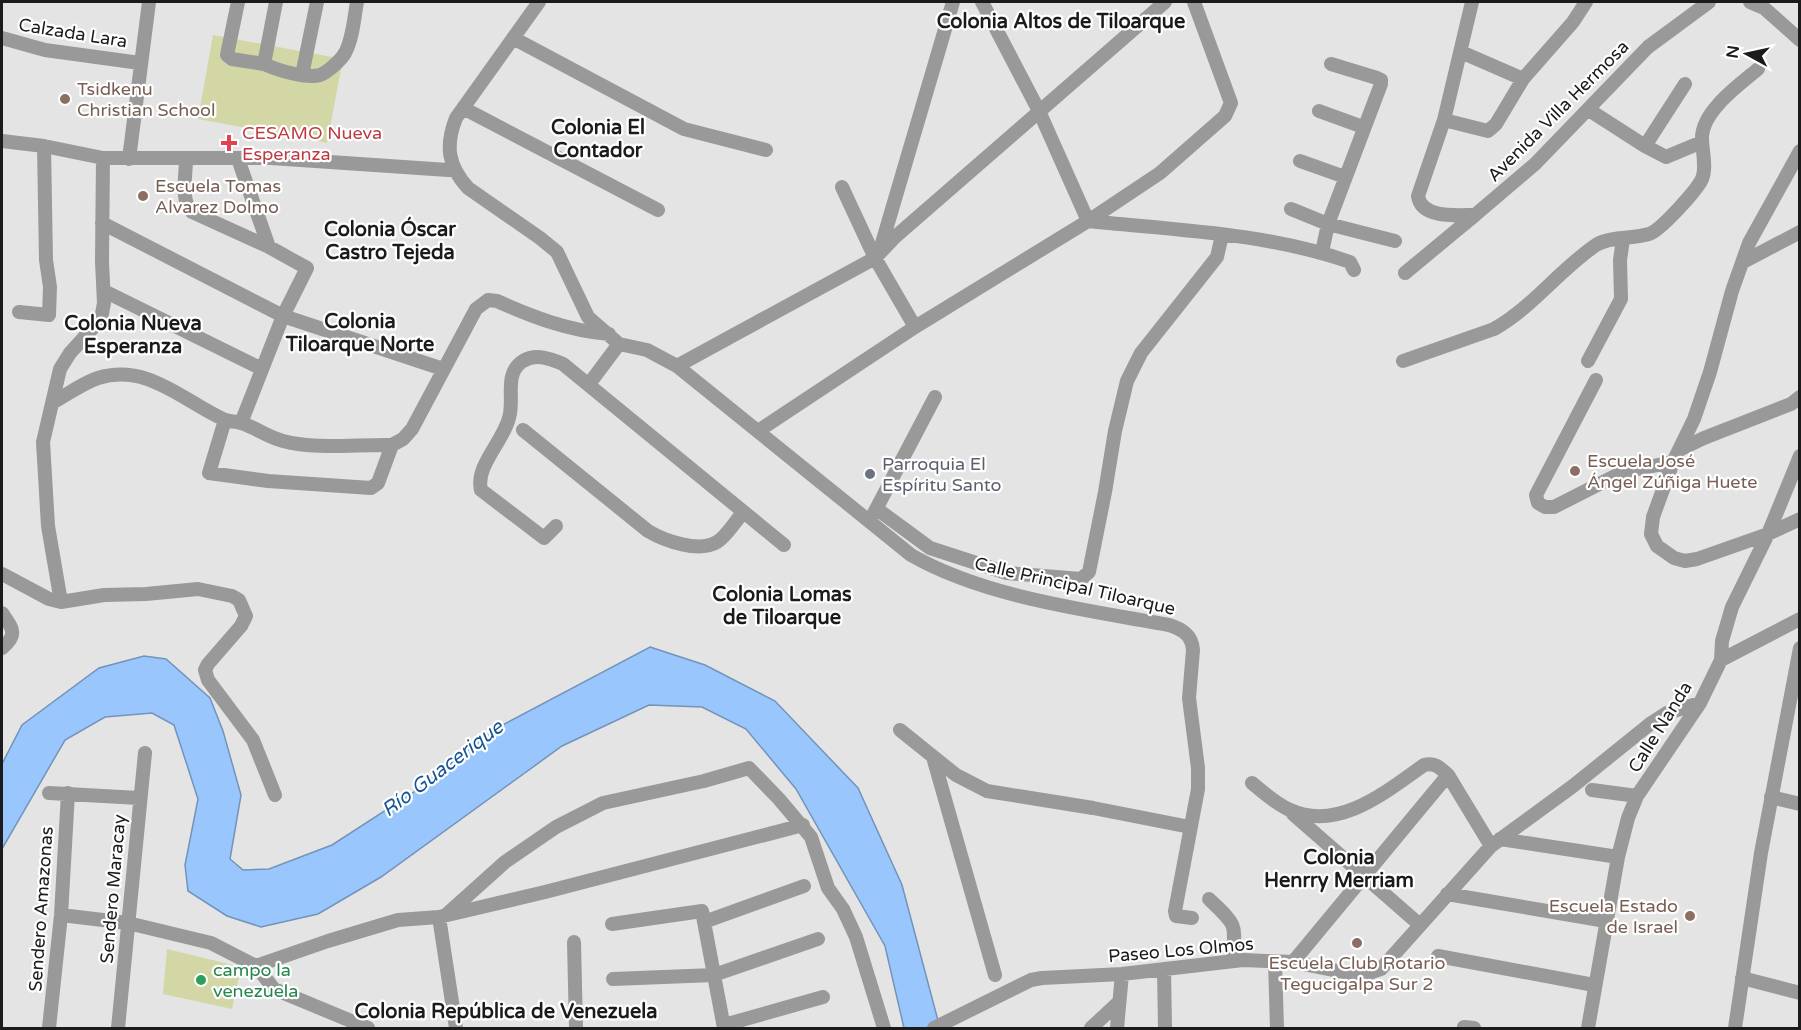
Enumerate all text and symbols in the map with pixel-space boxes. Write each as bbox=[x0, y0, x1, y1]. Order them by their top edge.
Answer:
district label: Colonia Altos de Tiloarque bbox=[937, 10, 1185, 34]
street label: Calzada Lara bbox=[17, 14, 129, 52]
north arrow bbox=[1717, 24, 1777, 84]
street label: Avenida Villa Hermosa bbox=[1483, 36, 1633, 186]
text: N bbox=[1722, 44, 1744, 60]
place label: Tsidkenu Christian School bbox=[77, 78, 216, 121]
marker: Tsidkenu Christian School bbox=[58, 92, 72, 106]
district label: Colonia El Contador bbox=[551, 116, 645, 163]
place label: CESAMO Nueva Esperanza bbox=[242, 122, 382, 165]
marker: CESAMO Nueva Esperanza bbox=[220, 134, 238, 152]
place label: Escuela Tomas Alvarez Dolmo bbox=[155, 175, 281, 218]
marker: Escuela Tomas Alvarez Dolmo bbox=[136, 189, 150, 203]
district label: Colonia Óscar Castro Tejeda bbox=[324, 216, 456, 265]
district label: Colonia Tiloarque Norte bbox=[285, 310, 434, 357]
district label: Colonia Nueva Esperanza bbox=[64, 312, 202, 359]
place label: Escuela José Ángel Zúñiga Huete bbox=[1587, 450, 1757, 493]
place label: Parroquia El Espíritu Santo bbox=[882, 453, 1001, 496]
marker: Escuela José Ángel Zúñiga Huete bbox=[1568, 464, 1582, 478]
marker: Parroquia El Espíritu Santo bbox=[863, 467, 877, 481]
street label: Calle Principal Tiloarque bbox=[972, 552, 1178, 620]
district label: Colonia Lomas de Tiloarque bbox=[712, 583, 852, 630]
street label: Calle Nanda bbox=[1623, 677, 1697, 777]
water label: Río Guacerique bbox=[377, 714, 509, 822]
street label: Sendero Maracay bbox=[96, 813, 131, 965]
street label: Sendero Amazonas bbox=[24, 826, 58, 992]
district label: Colonia Henrry Merriam bbox=[1264, 846, 1414, 893]
place label: Escuela Estado de Israel bbox=[1549, 895, 1678, 938]
marker: Escuela Estado de Israel bbox=[1683, 909, 1697, 923]
street label: Paseo Los Olmos bbox=[1107, 933, 1255, 967]
marker: Escuela Club Rotario Tegucigalpa Sur 2 bbox=[1350, 936, 1364, 950]
place label: Escuela Club Rotario Tegucigalpa Sur 2 bbox=[1268, 952, 1446, 995]
place label: campo la venezuela bbox=[213, 959, 298, 1002]
marker: campo la venezuela bbox=[194, 973, 208, 987]
district label: Colonia República de Venezuela bbox=[355, 1000, 657, 1024]

